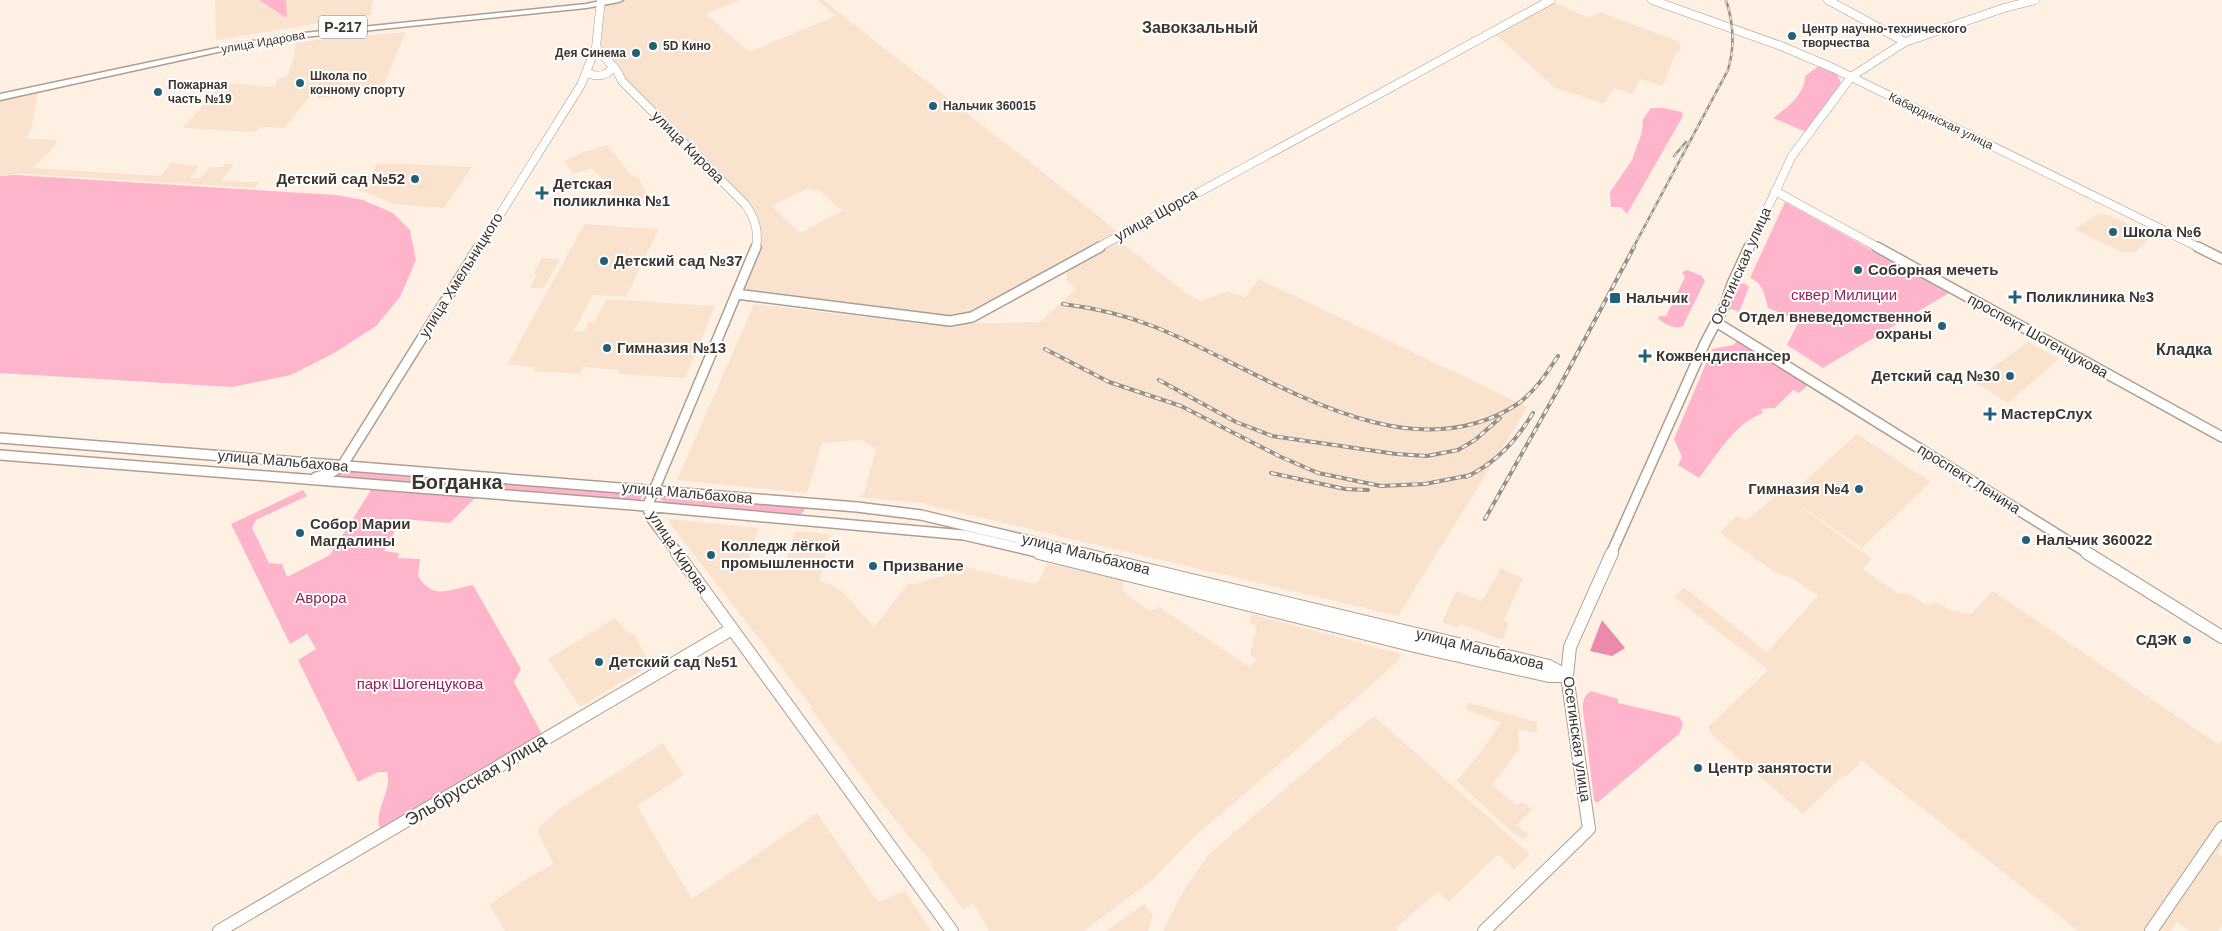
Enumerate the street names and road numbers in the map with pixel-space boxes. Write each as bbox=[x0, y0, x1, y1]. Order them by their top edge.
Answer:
road number: Р-217 bbox=[319, 16, 367, 38]
street label: улица Идарова bbox=[220, 28, 306, 56]
street label: Кабардинская улица bbox=[1886, 90, 1996, 153]
street label: улица Кирова bbox=[649, 107, 729, 187]
street label: улица Щорса bbox=[1111, 185, 1201, 244]
street label: Осетинская улица bbox=[1707, 204, 1774, 327]
street label: улица Хмельницкого bbox=[415, 209, 506, 340]
street label: проспект Шогенцукова bbox=[1965, 290, 2112, 382]
street label: проспект Ленина bbox=[1915, 440, 2024, 517]
street label: улица Мальбахова bbox=[217, 446, 350, 475]
street label: улица Мальбахова bbox=[621, 478, 754, 507]
street label: улица Кирова bbox=[645, 507, 712, 597]
street label: улица Мальбахова bbox=[1020, 529, 1153, 578]
street label: улица Мальбахова bbox=[1414, 624, 1547, 673]
street label: Осетинская улица bbox=[1560, 675, 1595, 804]
street label: Эльбрусская улица bbox=[402, 729, 551, 830]

